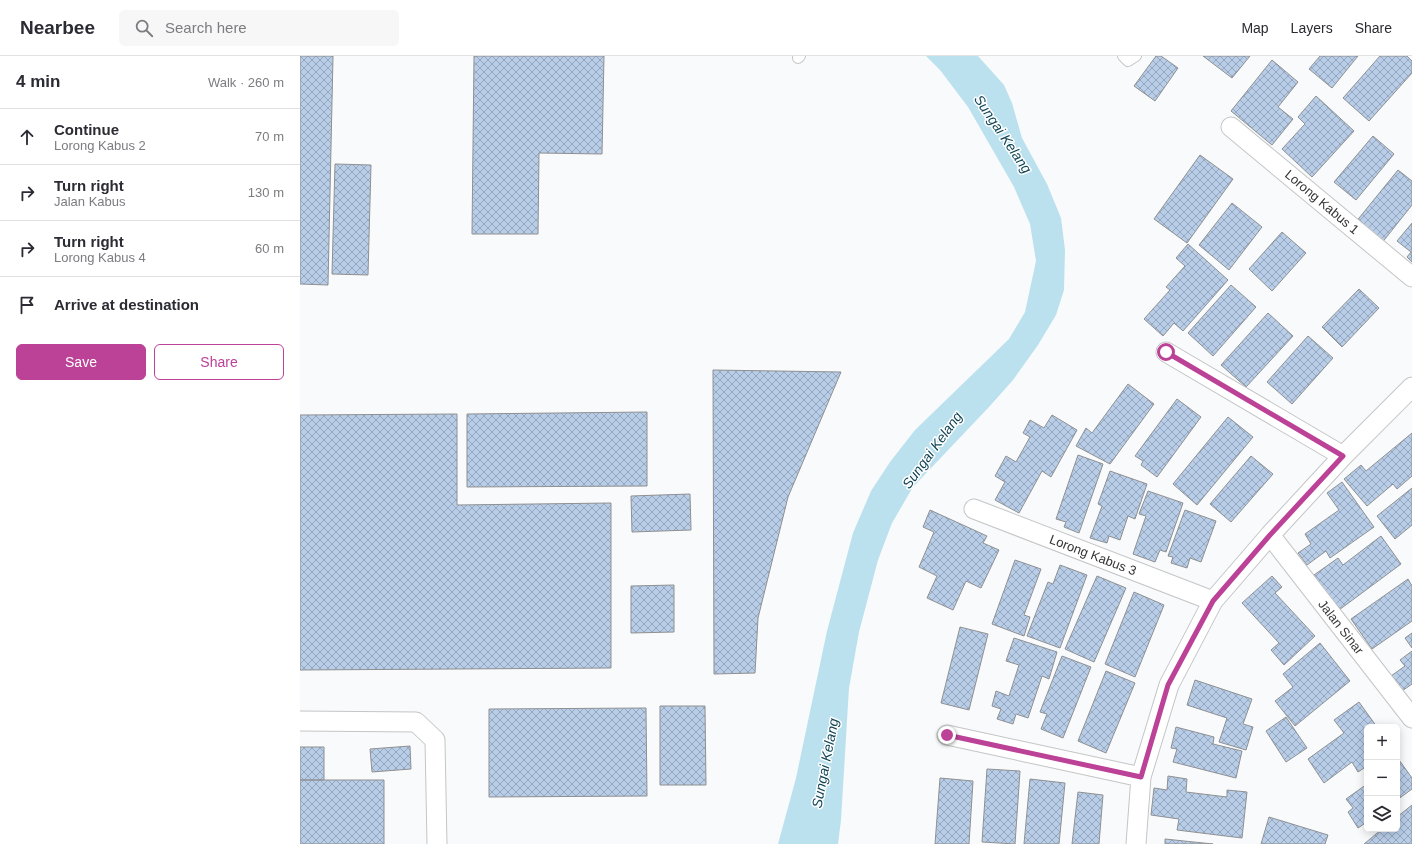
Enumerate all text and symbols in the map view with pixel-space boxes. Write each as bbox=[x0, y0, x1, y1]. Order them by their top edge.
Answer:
search box bbox=[119, 10, 399, 46]
text: Nearbee bbox=[20, 17, 95, 38]
icon: search bbox=[133, 17, 155, 39]
text: Search here bbox=[165, 19, 247, 36]
text: Map bbox=[1241, 20, 1269, 36]
text: Layers bbox=[1291, 20, 1333, 36]
text: Share bbox=[1355, 20, 1392, 36]
text: 4 min bbox=[16, 72, 60, 91]
text: Walk · 260 m bbox=[208, 75, 284, 90]
water label: Sungai Kelang bbox=[971, 92, 1035, 176]
text: Continue bbox=[54, 121, 119, 138]
icon: ahead bbox=[16, 126, 38, 148]
text: 70 m bbox=[255, 129, 284, 144]
text: Lorong Kabus 2 bbox=[54, 138, 146, 153]
street label: Lorong Kabus 1 bbox=[1282, 167, 1362, 237]
text: Turn right bbox=[54, 177, 124, 194]
icon: right bbox=[16, 182, 38, 204]
text: 130 m bbox=[248, 185, 284, 200]
text: Jalan Kabus bbox=[54, 194, 126, 209]
text: Turn right bbox=[54, 233, 124, 250]
icon: right bbox=[16, 238, 38, 260]
text: 60 m bbox=[255, 241, 284, 256]
text: Lorong Kabus 4 bbox=[54, 250, 146, 265]
icon: arrive bbox=[16, 294, 38, 316]
text: Arrive at destination bbox=[54, 296, 199, 313]
route start bbox=[1157, 343, 1175, 361]
button: Save bbox=[16, 344, 146, 380]
button: Share bbox=[154, 344, 284, 380]
water label: Sungai Kelang bbox=[899, 408, 965, 492]
street label: Lorong Kabus 3 bbox=[1047, 532, 1139, 578]
street label: Jalan Sinar bbox=[1315, 597, 1367, 658]
water label: Sungai Kelang bbox=[808, 717, 842, 809]
map controls bbox=[1364, 724, 1400, 832]
button: + bbox=[1364, 724, 1400, 760]
route end bbox=[938, 726, 956, 744]
button: − bbox=[1364, 760, 1400, 796]
button: layers bbox=[1364, 796, 1400, 832]

